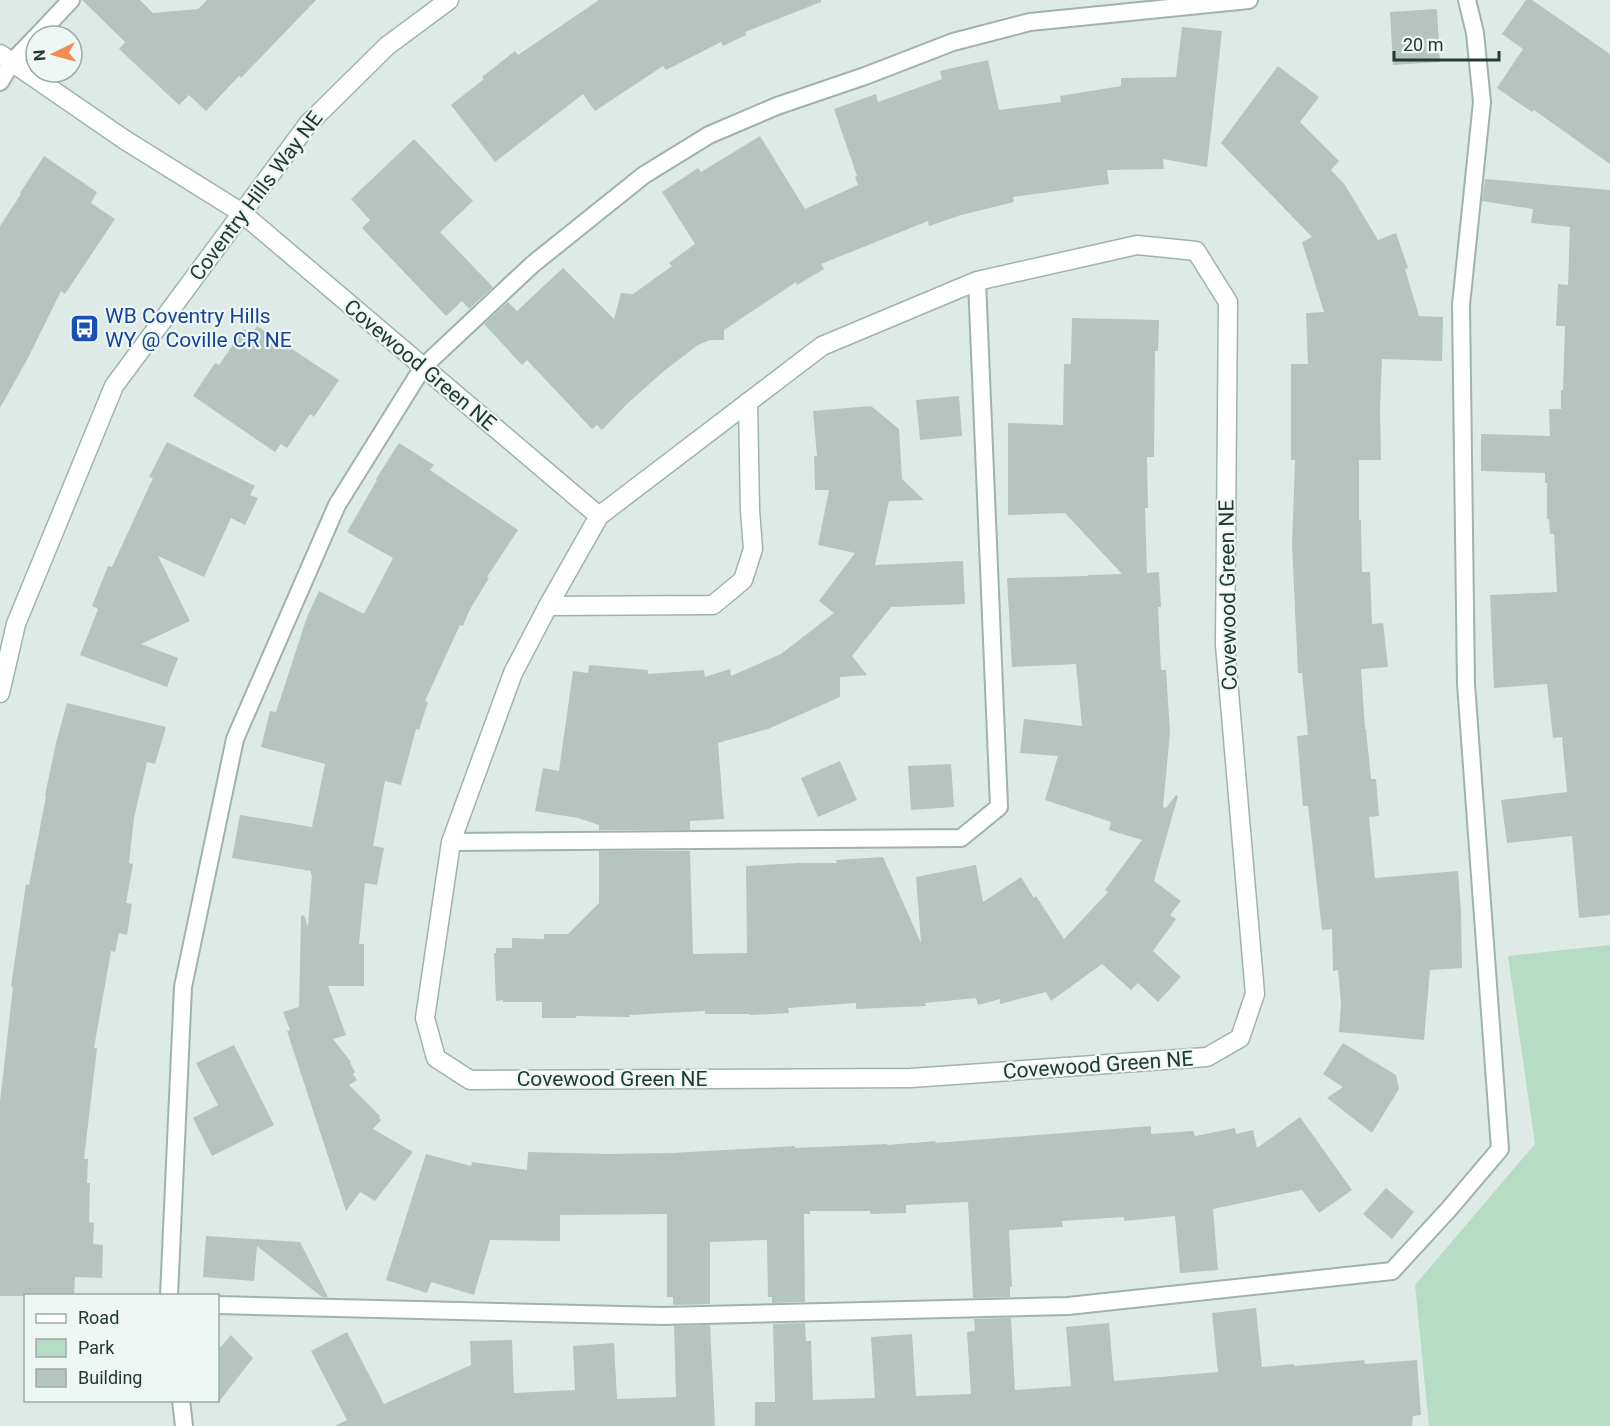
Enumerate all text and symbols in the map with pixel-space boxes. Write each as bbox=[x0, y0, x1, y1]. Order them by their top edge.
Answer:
north arrow bbox=[24, 24, 84, 84]
scale bar bbox=[1394, 24, 1499, 62]
text: 20 m bbox=[1403, 34, 1443, 55]
text: N bbox=[30, 49, 50, 62]
street label: Coventry Hills Way NE bbox=[185, 107, 327, 285]
street label: Covewood Green NE bbox=[339, 295, 501, 436]
place label: WB Coventry Hills WY @ Coville CR NE bbox=[105, 304, 292, 352]
bus stop icon: WB Coventry Hills WY @ Coville CR NE bbox=[68, 312, 100, 344]
street label: Covewood Green NE bbox=[1214, 499, 1242, 691]
street label: Covewood Green NE bbox=[1002, 1046, 1194, 1084]
street label: Covewood Green NE bbox=[517, 1067, 707, 1091]
legend bbox=[24, 1294, 219, 1402]
text: Road bbox=[78, 1307, 119, 1328]
text: Park bbox=[78, 1337, 115, 1358]
text: Building bbox=[78, 1367, 142, 1388]

